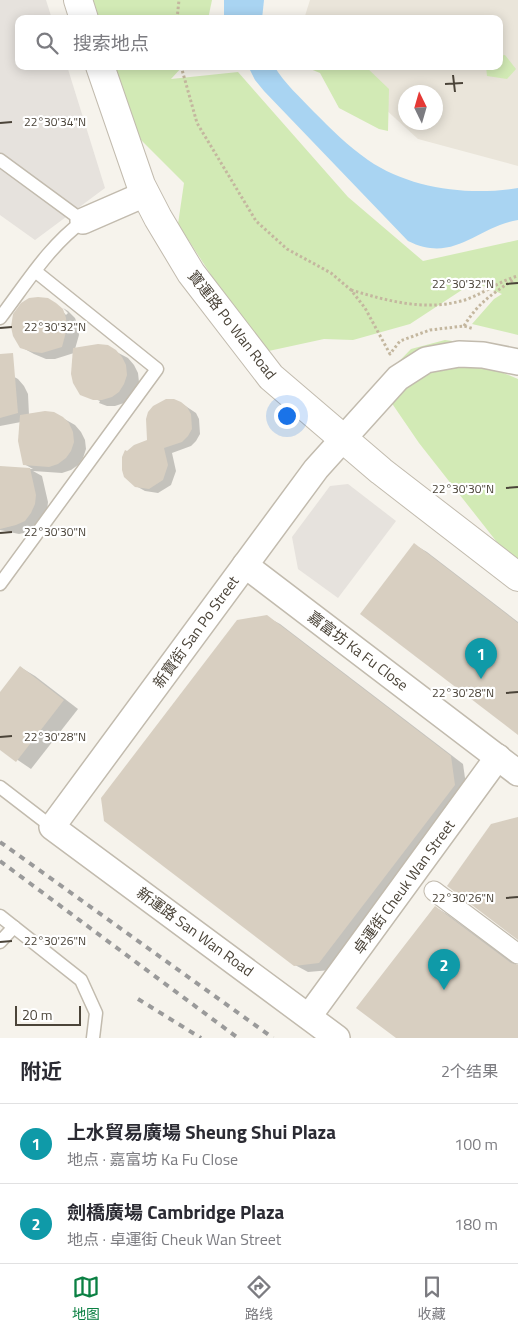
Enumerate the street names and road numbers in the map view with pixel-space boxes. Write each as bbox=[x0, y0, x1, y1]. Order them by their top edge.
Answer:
street label: 寶運路 Po Wan Road bbox=[182, 265, 282, 384]
street label: 新寶街 San Po Street bbox=[147, 570, 245, 693]
street label: 嘉富坊 Ka Fu Close bbox=[303, 605, 413, 696]
street label: 卓運街 Cheuk Wan Street bbox=[347, 814, 461, 959]
street label: 新運路 San Wan Road bbox=[132, 881, 259, 982]

